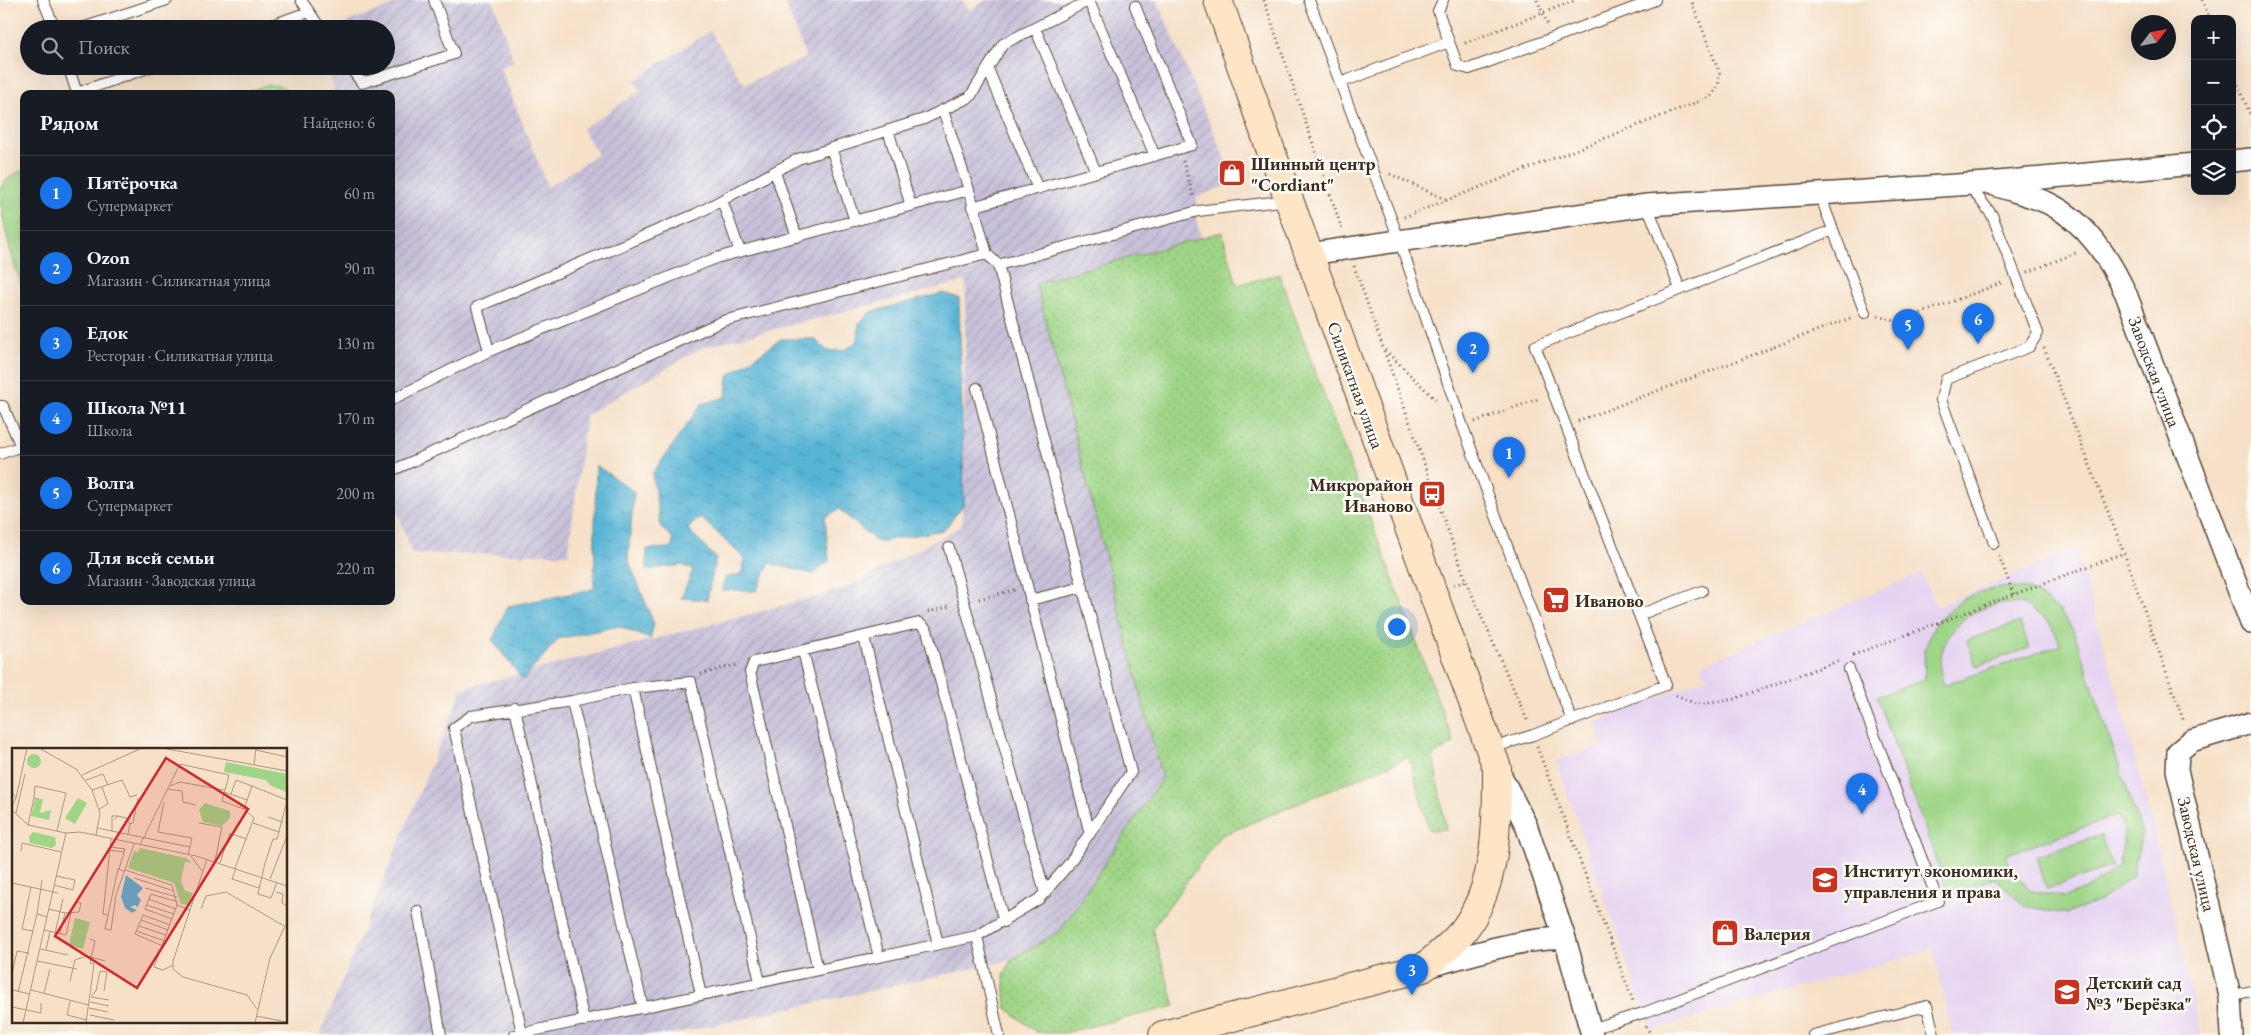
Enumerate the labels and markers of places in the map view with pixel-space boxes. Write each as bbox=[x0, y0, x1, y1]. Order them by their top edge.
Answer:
place label: Шинный центр "Cordiant" bbox=[1251, 152, 1376, 196]
shop icon: Шинный центр "Cordiant" bbox=[1217, 158, 1247, 188]
pin: 6 bbox=[1962, 303, 1994, 344]
pin: 5 bbox=[1892, 309, 1924, 350]
pin: 2 bbox=[1457, 332, 1489, 373]
pin: 1 bbox=[1493, 437, 1525, 478]
place label: Микрорайон Иваново bbox=[1309, 473, 1414, 517]
bus stop icon: Микрорайон Иваново bbox=[1417, 479, 1447, 509]
supermarket icon: Иваново bbox=[1541, 585, 1571, 615]
place label: Иваново bbox=[1575, 589, 1644, 612]
pin: 4 bbox=[1846, 773, 1878, 814]
place label: Институт экономики, управления и права bbox=[1844, 859, 2018, 903]
school or university icon: Институт экономики, управления и права bbox=[1810, 865, 1840, 895]
shop icon: Валерия bbox=[1710, 918, 1740, 948]
place label: Валерия bbox=[1744, 922, 1811, 945]
pin: 3 bbox=[1396, 954, 1428, 995]
place label: Детский сад №3 "Берёзка" bbox=[2086, 971, 2192, 1015]
school or university icon: Детский сад №3 "Берёзка" bbox=[2052, 977, 2082, 1007]

